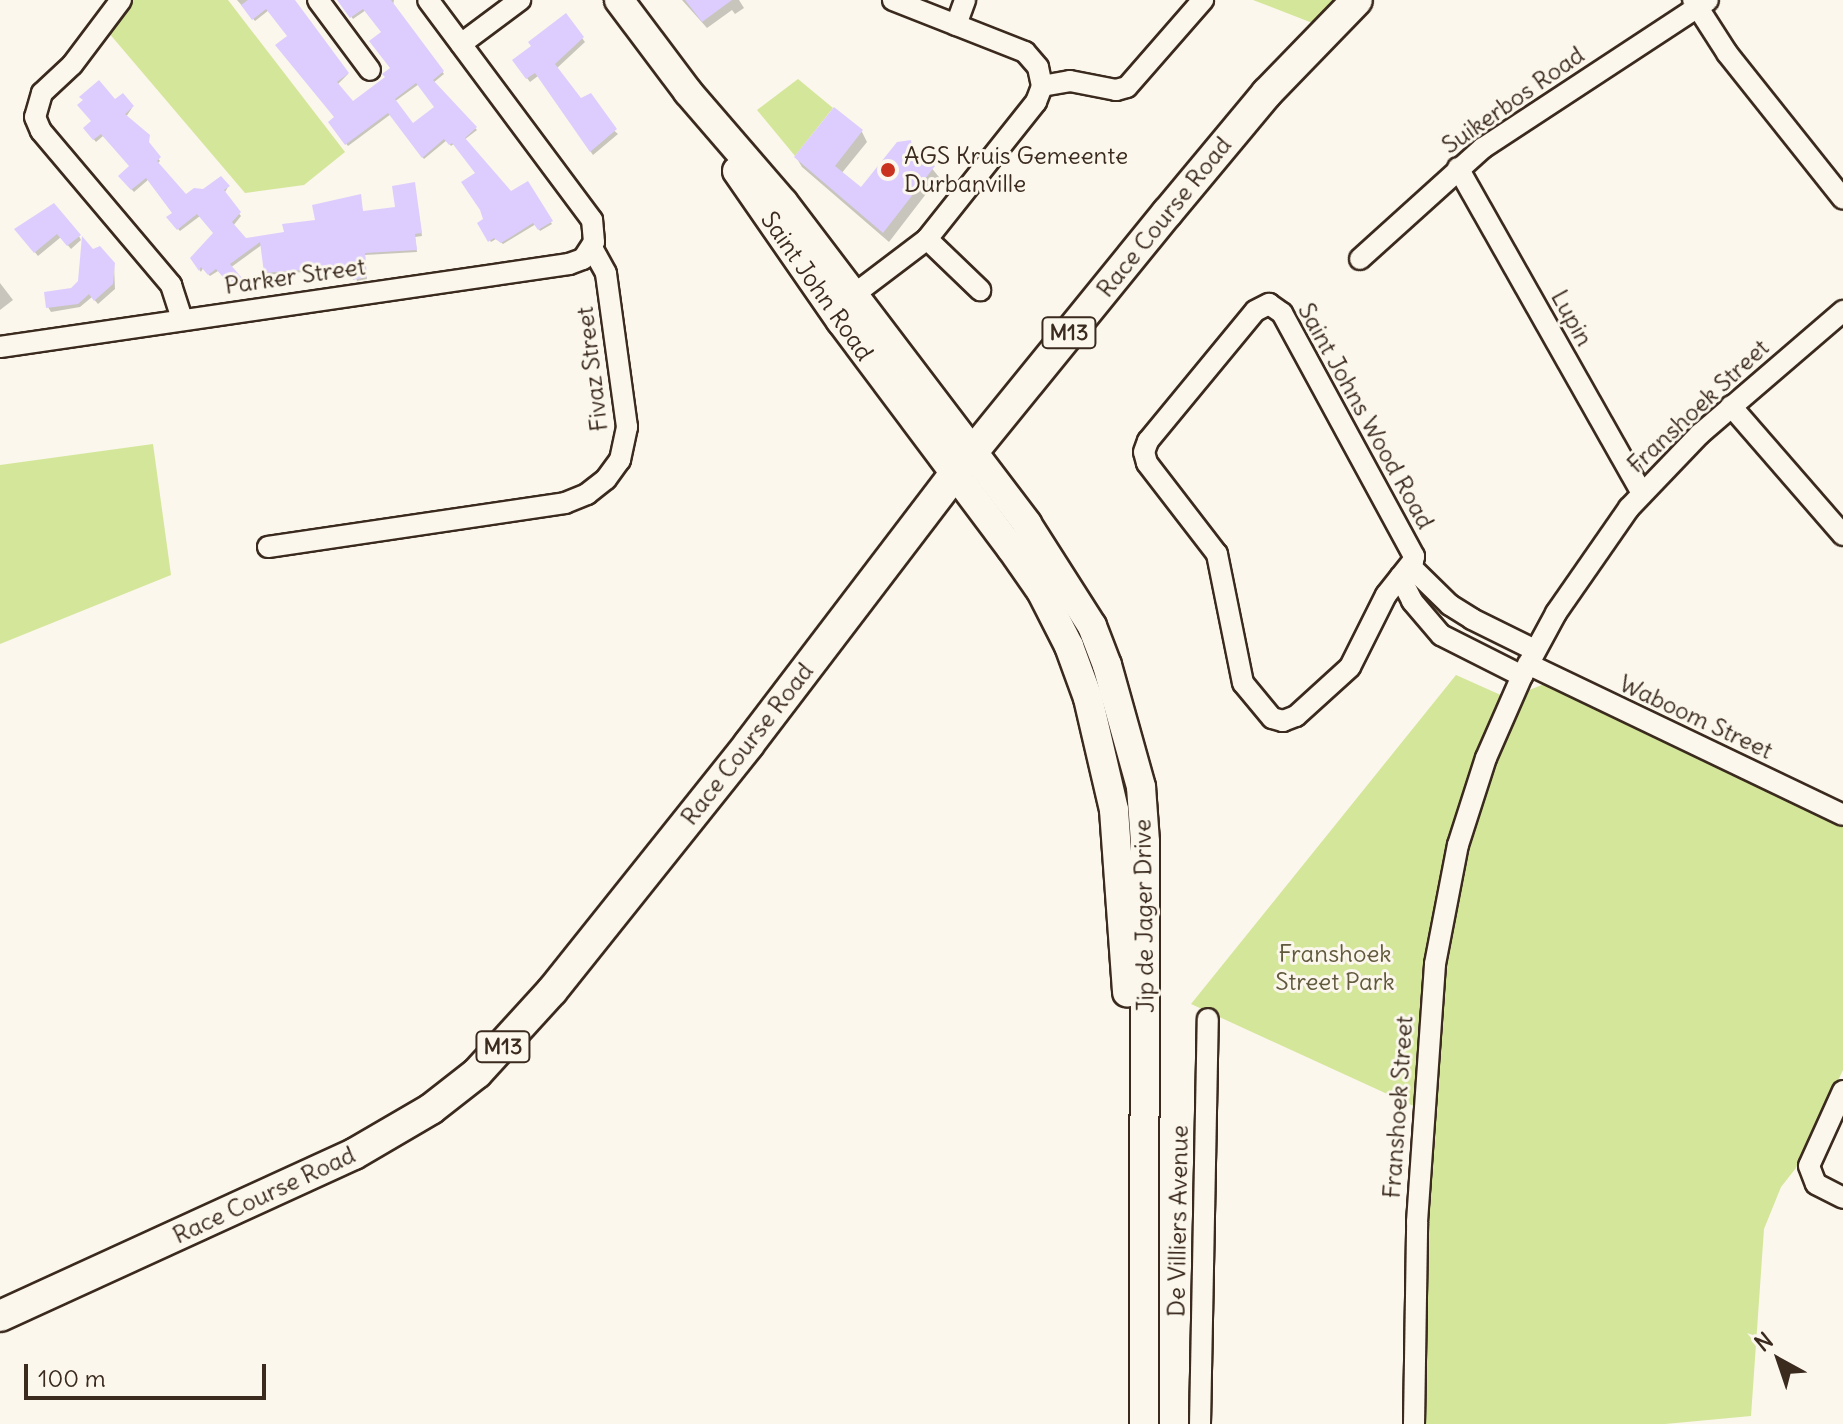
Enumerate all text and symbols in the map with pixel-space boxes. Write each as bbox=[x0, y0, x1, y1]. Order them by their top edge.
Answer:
street label: Suikerbos Road bbox=[1436, 40, 1590, 160]
street label: Race Course Road bbox=[1091, 131, 1237, 303]
place label: AGS Kruis Gemeente Durbanville bbox=[904, 142, 1128, 198]
marker: AGS Kruis Gemeente Durbanville bbox=[879, 161, 897, 179]
street label: Saint John Road bbox=[755, 206, 879, 366]
street label: Parker Street bbox=[223, 252, 367, 300]
street label: Lupin bbox=[1545, 285, 1599, 351]
street label: Saint Johns Wood Road bbox=[1292, 298, 1440, 534]
street label: Fivaz Street bbox=[570, 305, 614, 433]
road number: M13 bbox=[1041, 315, 1097, 351]
street label: Franshoek Street bbox=[1621, 333, 1775, 479]
street label: Race Course Road bbox=[675, 657, 819, 831]
street label: Waboom Street bbox=[1615, 669, 1777, 765]
street label: Jip de Jager Drive bbox=[1128, 819, 1160, 1013]
park label: Franshoek Street Park bbox=[1275, 940, 1395, 996]
street label: Franshoek Street bbox=[1377, 1015, 1419, 1199]
road number: M13 bbox=[475, 1029, 531, 1065]
street label: De Villiers Avenue bbox=[1162, 1125, 1194, 1317]
street label: Race Course Road bbox=[168, 1140, 360, 1250]
north arrow bbox=[1739, 1320, 1819, 1400]
text: N bbox=[1749, 1326, 1778, 1357]
scale bar bbox=[28, 1348, 270, 1398]
text: 100 m bbox=[38, 1363, 106, 1393]

